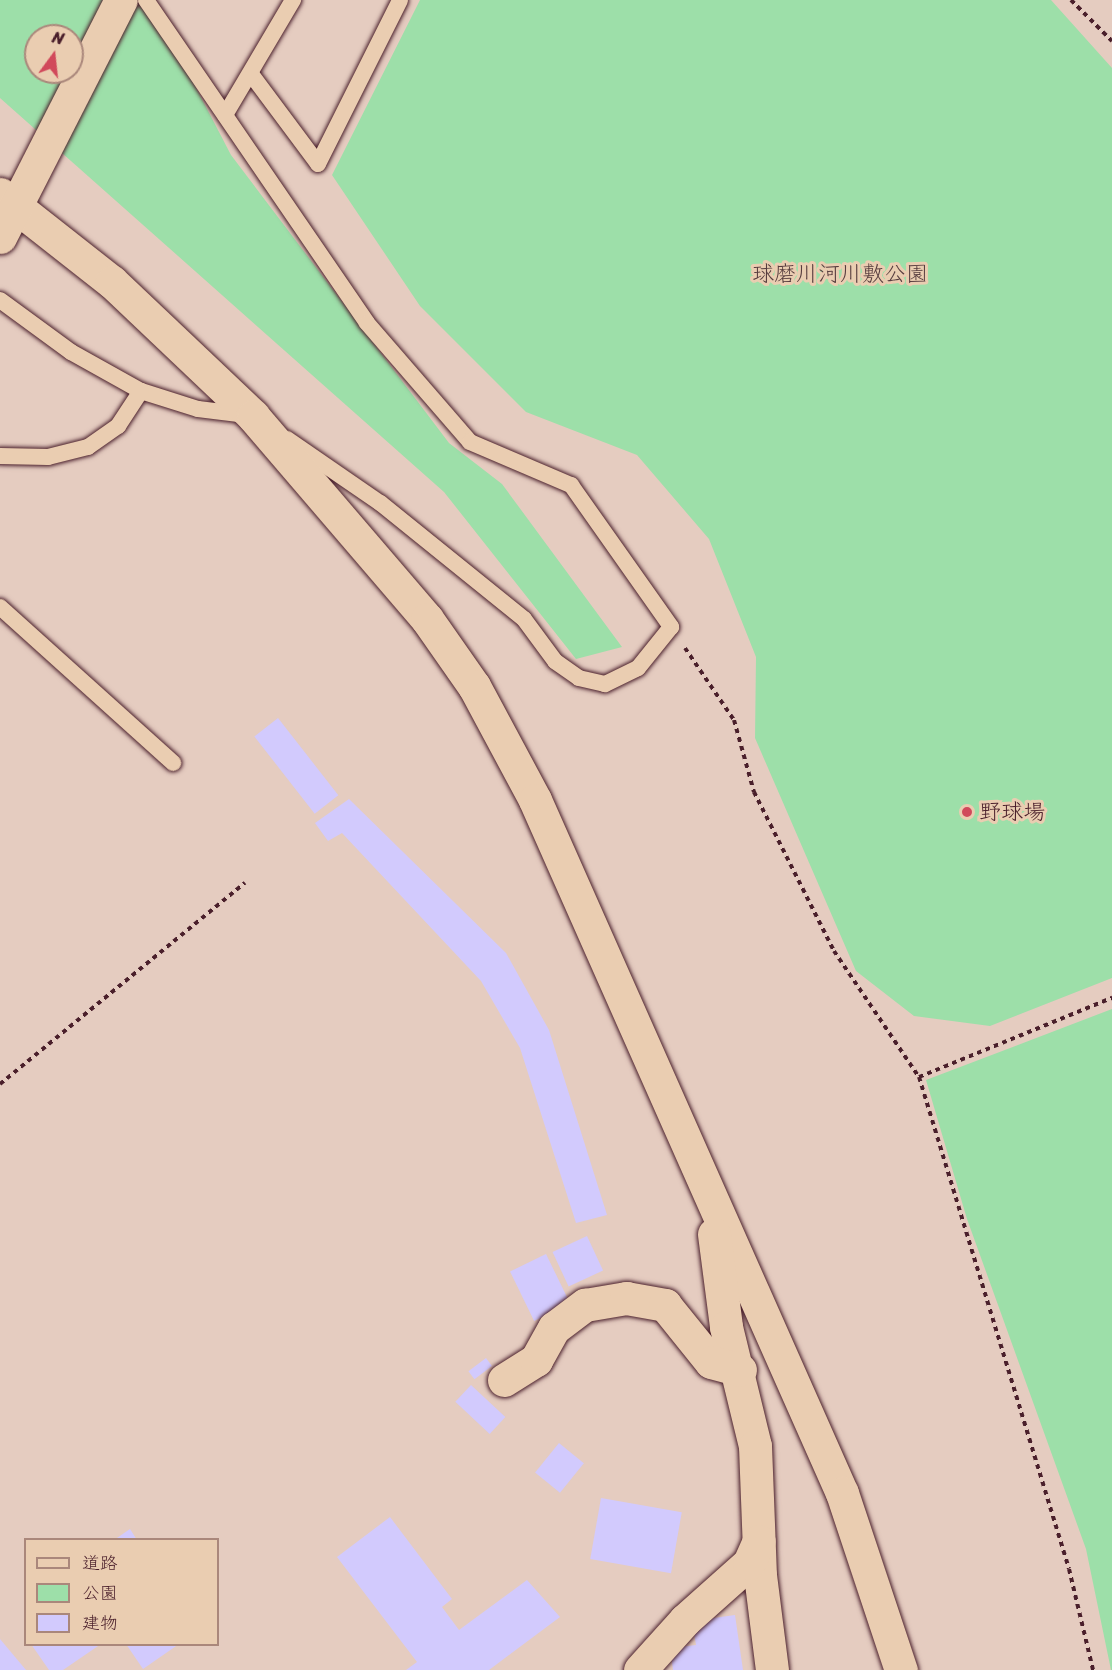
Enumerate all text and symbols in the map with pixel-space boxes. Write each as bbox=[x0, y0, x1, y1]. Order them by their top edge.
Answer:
text: N bbox=[49, 23, 67, 54]
north arrow bbox=[24, 24, 84, 84]
park label: 球磨川河川敷公園 bbox=[752, 261, 928, 287]
place label: 野球場 bbox=[979, 799, 1045, 825]
marker: 野球場 bbox=[960, 805, 974, 819]
legend bbox=[24, 1538, 219, 1646]
text: 道路 bbox=[82, 1547, 118, 1579]
text: 公園 bbox=[82, 1577, 118, 1609]
text: 建物 bbox=[82, 1607, 118, 1639]

